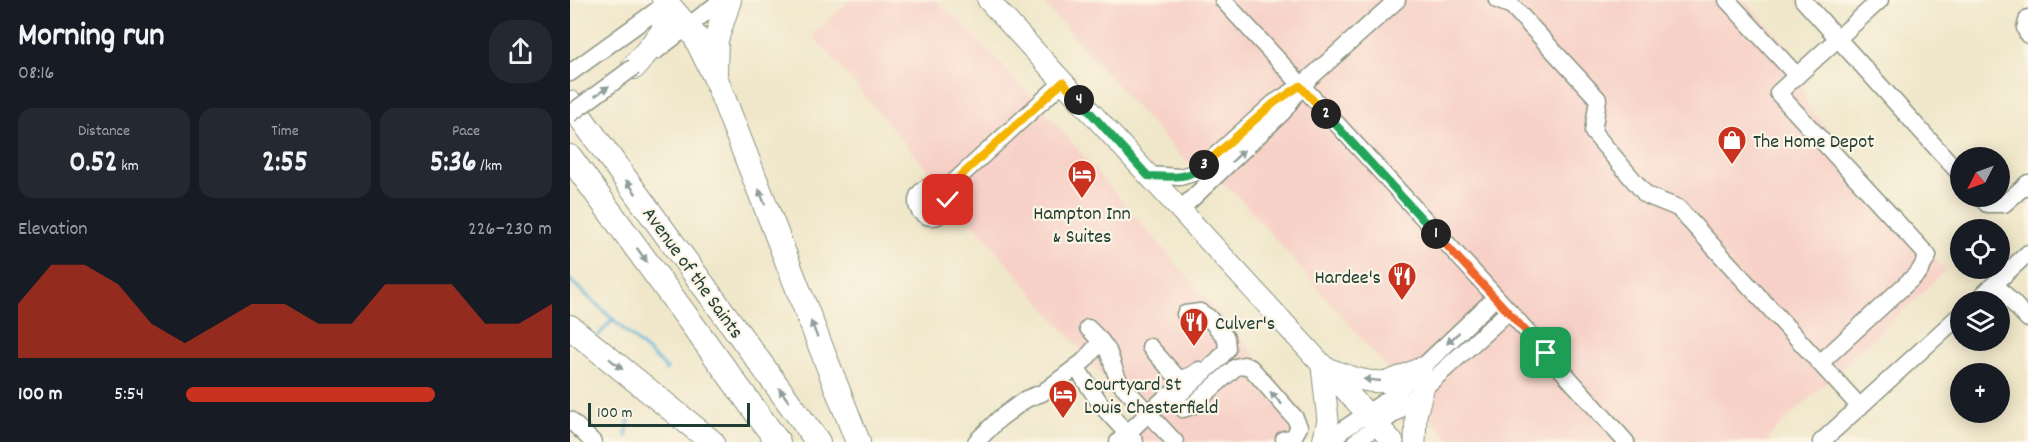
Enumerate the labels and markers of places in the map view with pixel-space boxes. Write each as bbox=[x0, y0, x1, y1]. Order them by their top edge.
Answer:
pin: 4 bbox=[1064, 85, 1094, 115]
pin: 2 bbox=[1311, 99, 1341, 129]
shop icon: The Home Depot bbox=[1716, 124, 1748, 166]
place label: The Home Depot bbox=[1753, 129, 1874, 157]
pin: 3 bbox=[1189, 150, 1219, 180]
hotel icon: Hampton Inn & Suites bbox=[1066, 158, 1098, 200]
pin bbox=[922, 174, 973, 225]
place label: Hampton Inn & Suites bbox=[1033, 201, 1131, 252]
pin: 1 bbox=[1421, 219, 1451, 249]
restaurant icon: Hardee's bbox=[1386, 260, 1418, 302]
place label: Hardee's bbox=[1315, 265, 1381, 293]
restaurant icon: Culver's bbox=[1178, 306, 1210, 348]
place label: Culver's bbox=[1215, 311, 1275, 339]
pin bbox=[1520, 327, 1571, 378]
place label: Courtyard St Louis Chesterfield bbox=[1084, 372, 1218, 423]
hotel icon: Courtyard St Louis Chesterfield bbox=[1047, 378, 1079, 420]

